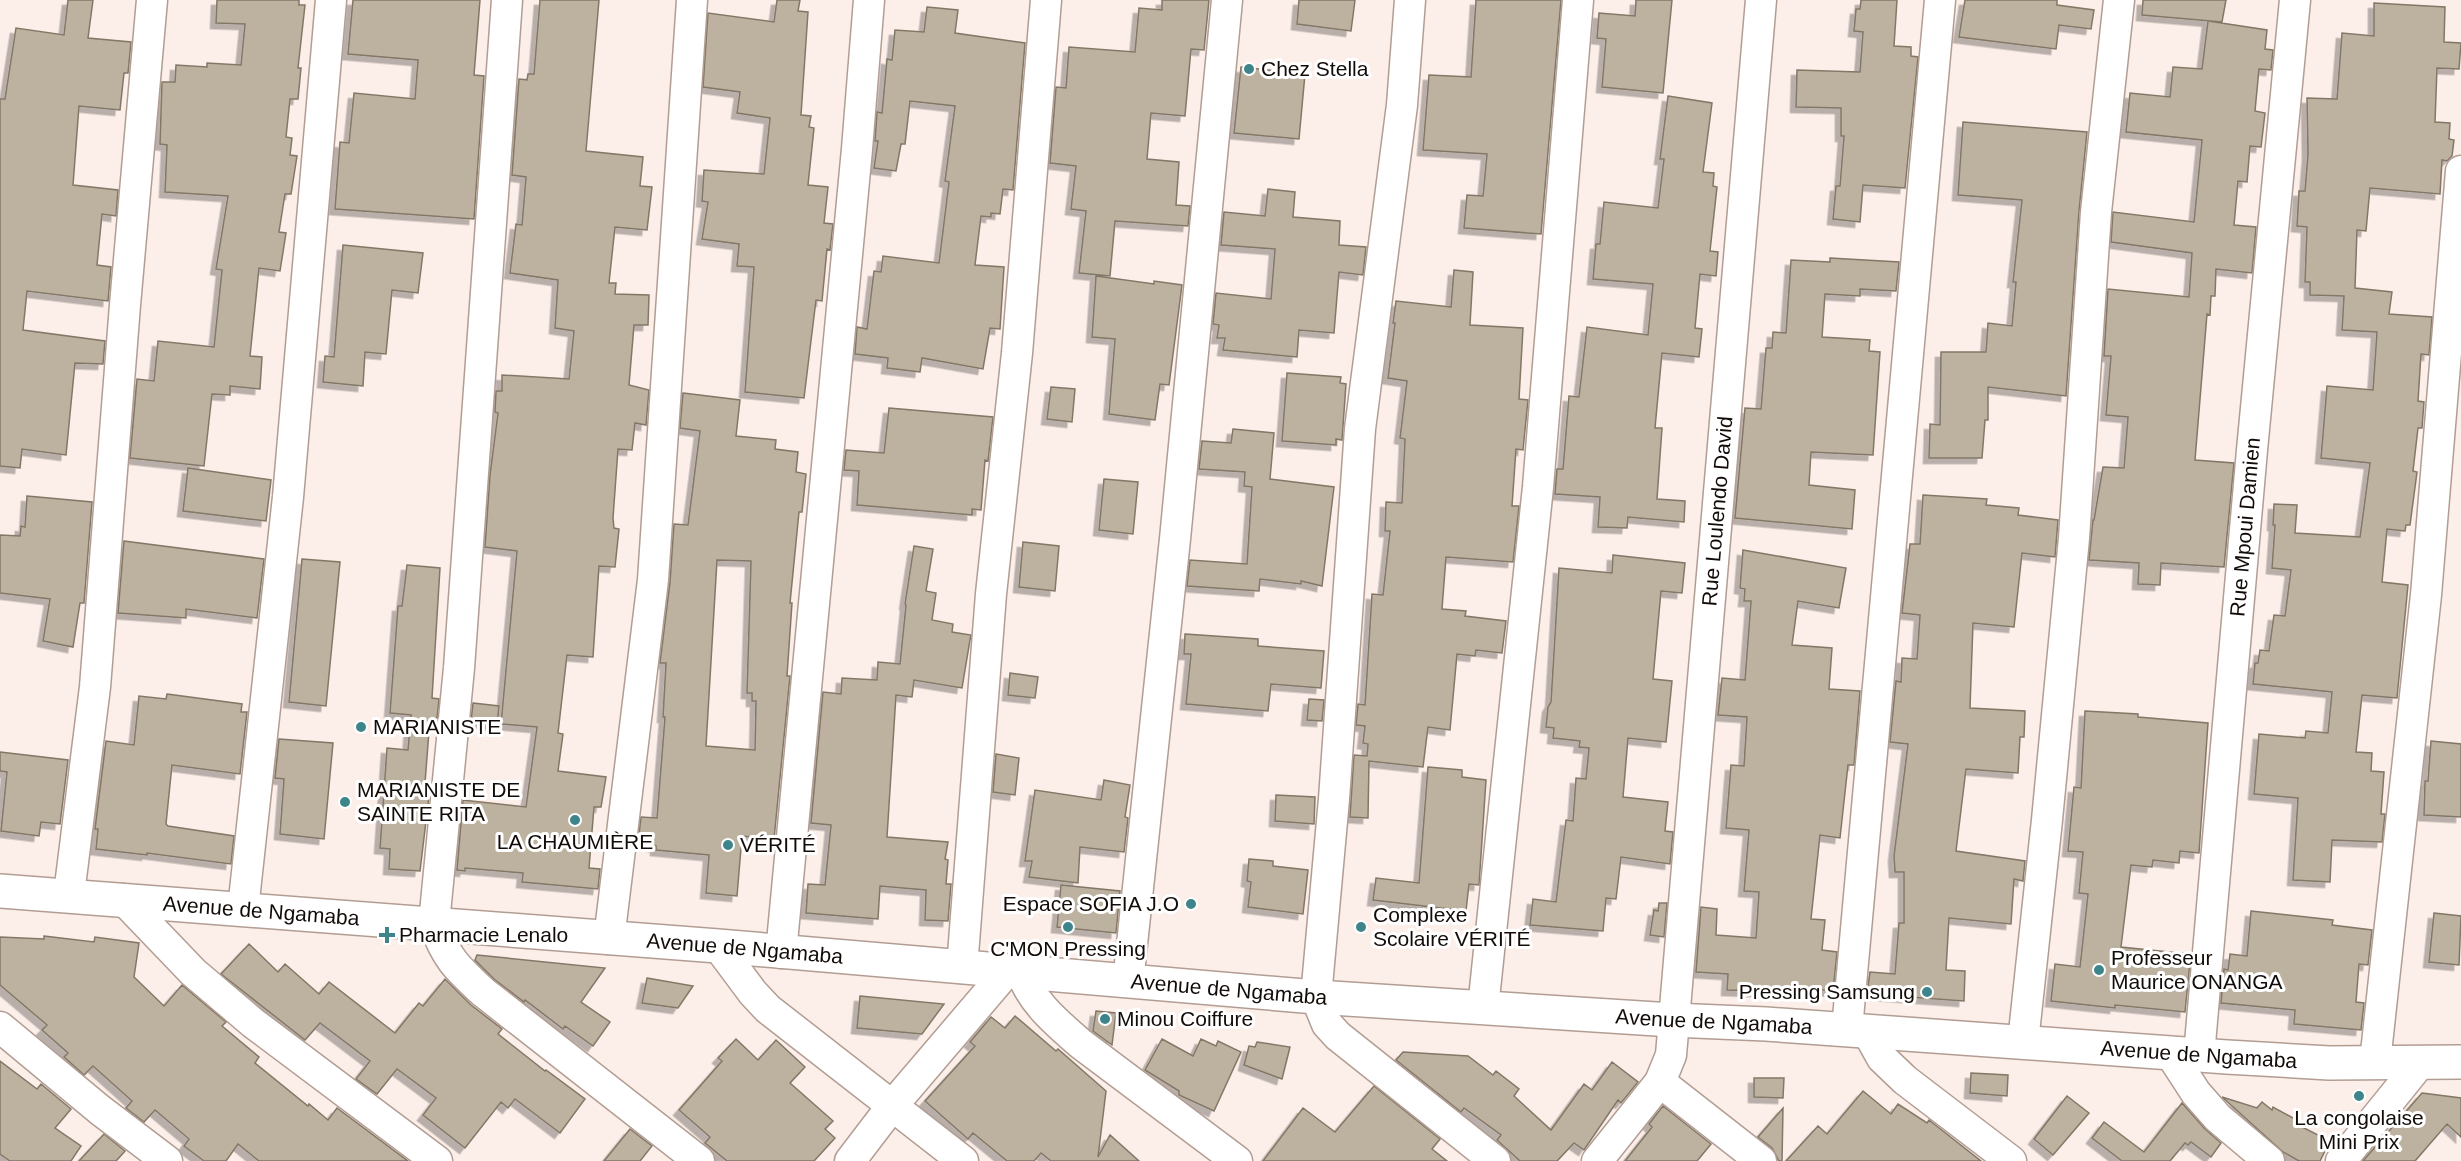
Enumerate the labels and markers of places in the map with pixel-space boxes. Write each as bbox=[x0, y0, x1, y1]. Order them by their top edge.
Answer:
place label: Chez Stella bbox=[1261, 57, 1369, 80]
marker: Chez Stella bbox=[1242, 62, 1256, 76]
place label: MARIANISTE bbox=[373, 715, 501, 738]
marker: MARIANISTE bbox=[354, 720, 368, 734]
place label: MARIANISTE DE SAINTE RITA bbox=[357, 778, 520, 825]
marker: MARIANISTE DE SAINTE RITA bbox=[338, 795, 352, 809]
marker: LA CHAUMIÈRE bbox=[568, 813, 582, 827]
place label: LA CHAUMIÈRE bbox=[497, 830, 653, 853]
place label: VÉRITÉ bbox=[740, 833, 816, 856]
marker: VÉRITÉ bbox=[721, 838, 735, 852]
place label: Espace SOFIA J.O bbox=[1003, 892, 1179, 915]
marker: Espace SOFIA J.O bbox=[1184, 897, 1198, 911]
place label: Complexe Scolaire VÉRITÉ bbox=[1373, 903, 1531, 950]
marker: C'MON Pressing bbox=[1061, 920, 1075, 934]
marker: Complexe Scolaire VÉRITÉ bbox=[1354, 920, 1368, 934]
place label: Pharmacie Lenalo bbox=[399, 923, 568, 946]
marker: Pharmacie Lenalo bbox=[380, 928, 394, 942]
place label: C'MON Pressing bbox=[990, 937, 1146, 960]
place label: Professeur Maurice ONANGA bbox=[2111, 946, 2283, 993]
marker: Professeur Maurice ONANGA bbox=[2092, 963, 2106, 977]
place label: Pressing Samsung bbox=[1739, 980, 1915, 1003]
marker: Pressing Samsung bbox=[1920, 985, 1934, 999]
place label: Minou Coiffure bbox=[1117, 1007, 1253, 1030]
marker: Minou Coiffure bbox=[1098, 1012, 1112, 1026]
marker: La congolaise Mini Prix bbox=[2352, 1089, 2366, 1103]
place label: La congolaise Mini Prix bbox=[2294, 1106, 2424, 1153]

